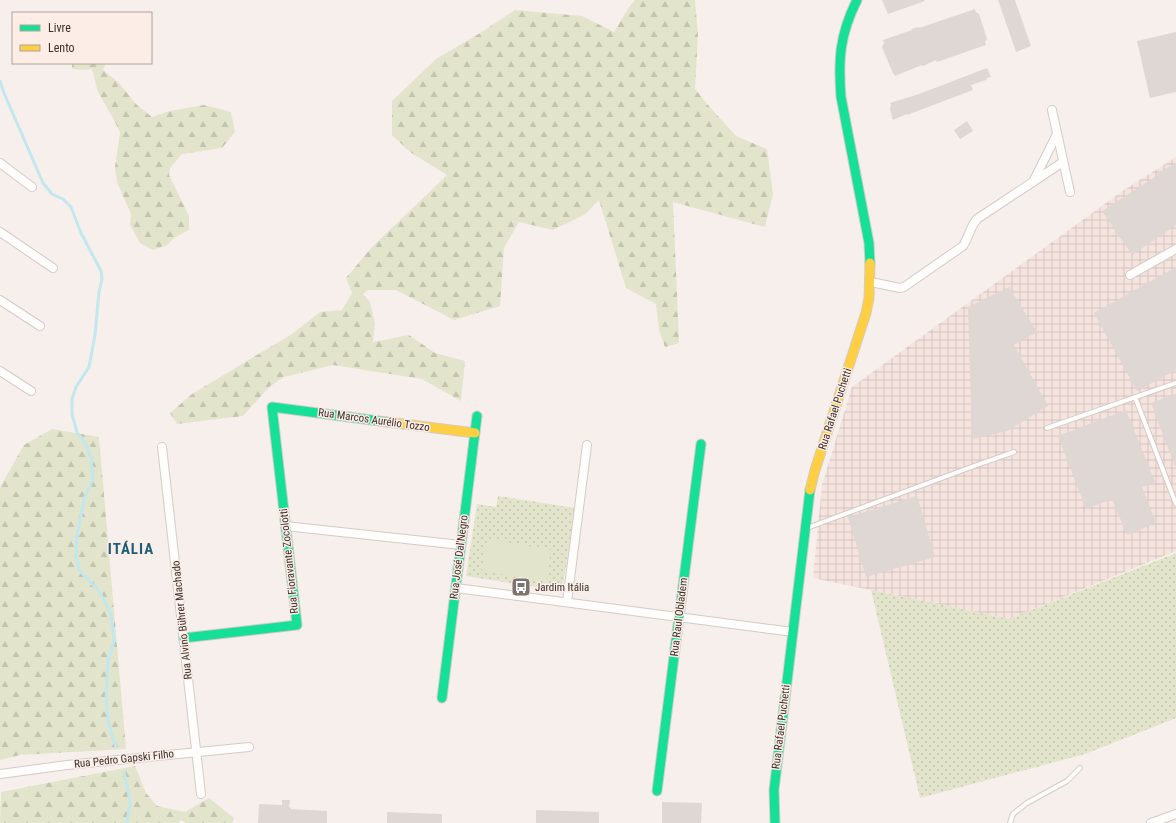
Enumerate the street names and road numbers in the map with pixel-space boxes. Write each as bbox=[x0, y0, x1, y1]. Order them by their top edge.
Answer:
street label: Rua Rafael Puchetti bbox=[816, 367, 854, 451]
street label: Rua Marcos Aurélio Tozzo bbox=[317, 406, 431, 434]
street label: Rua Fioravante Zocolotti bbox=[277, 508, 301, 614]
street label: Rua José Dal'Negro bbox=[447, 514, 471, 600]
street label: Rua Alvino Bührer Machado bbox=[169, 559, 195, 680]
street label: Rua Raul Obladem bbox=[668, 577, 690, 657]
street label: Rua Rafael Puchetti bbox=[769, 684, 793, 770]
street label: Rua Pedro Gapski Filho bbox=[73, 747, 175, 771]

